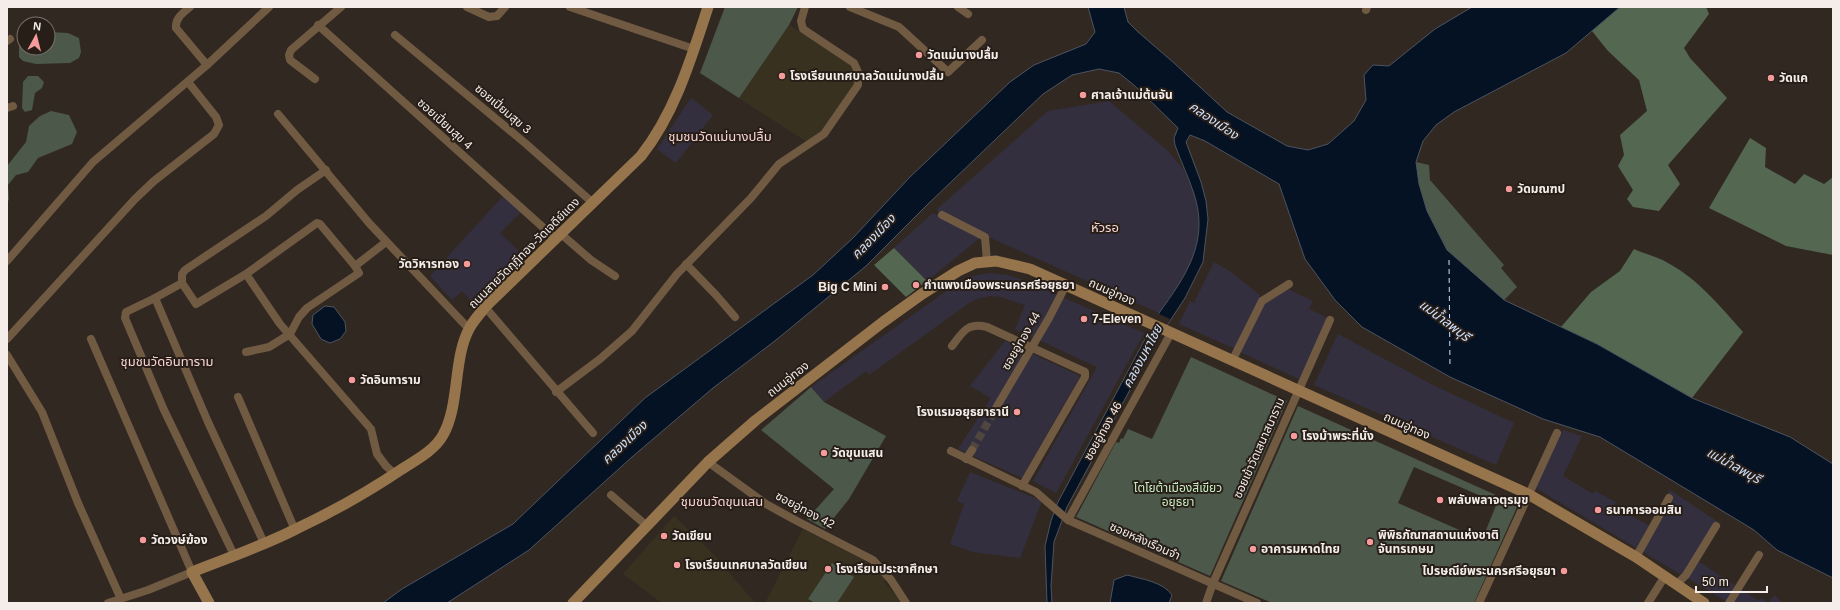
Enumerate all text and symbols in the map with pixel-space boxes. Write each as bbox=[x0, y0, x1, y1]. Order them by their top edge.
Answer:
north arrow bbox=[16, 16, 56, 56]
text: N bbox=[33, 20, 42, 33]
place label: วัดแม่นางปลื้ม bbox=[927, 46, 999, 62]
marker: วัดแม่นางปลื้ม bbox=[914, 50, 924, 60]
place label: โรงเรียนเทศบาลวัดแม่นางปลื้ม bbox=[790, 67, 944, 83]
marker: โรงเรียนเทศบาลวัดแม่นางปลื้ม bbox=[777, 71, 787, 81]
place label: วัดแค bbox=[1779, 71, 1808, 85]
marker: วัดแค bbox=[1766, 73, 1776, 83]
street label: ซอยเปี่ยมสุข 3 bbox=[472, 80, 536, 137]
place label: ศาลเจ้าแม่ต้นจัน bbox=[1091, 88, 1173, 102]
marker: ศาลเจ้าแม่ต้นจัน bbox=[1078, 90, 1088, 100]
street label: ซอยเปี่ยมสุข 4 bbox=[415, 94, 477, 153]
water label: คลองเมือง bbox=[1186, 99, 1242, 143]
district label: ชุมชนวัดแม่นางปลื้ม bbox=[668, 127, 772, 144]
place label: วัดมณฑป bbox=[1517, 182, 1565, 196]
marker: วัดมณฑป bbox=[1504, 184, 1514, 194]
street label: ถนนสายวัดกุฎีทอง-วัดเจดีย์แดง bbox=[466, 195, 582, 311]
water label: คลองเมือง bbox=[848, 210, 899, 262]
district label: หัวรอ bbox=[1091, 220, 1119, 235]
place label: วัดวิหารทอง bbox=[398, 257, 459, 271]
marker: วัดวิหารทอง bbox=[462, 259, 472, 269]
street label: ถนนอู่ทอง bbox=[1087, 276, 1137, 308]
place label: กำแพงเมืองพระนครศรีอยุธยา bbox=[924, 278, 1075, 292]
place label: Big C Mini bbox=[818, 280, 877, 294]
marker: กำแพงเมืองพระนครศรีอยุธยา bbox=[911, 280, 921, 290]
marker: Big C Mini bbox=[880, 282, 890, 292]
water label: แม่น้ำลพบุรี bbox=[1416, 295, 1476, 347]
street label: ซอยอู่ทอง 44 bbox=[999, 309, 1043, 373]
place label: 7-Eleven bbox=[1092, 312, 1141, 326]
marker: 7-Eleven bbox=[1079, 314, 1089, 324]
water label: คลองมหาไชย bbox=[1120, 321, 1166, 390]
district label: ชุมชนวัดอินทาราม bbox=[121, 354, 213, 369]
street label: ถนนอู่ทอง bbox=[764, 358, 812, 400]
place label: วัดอินทาราม bbox=[360, 373, 421, 387]
marker: วัดอินทาราม bbox=[347, 375, 357, 385]
street label: ซอยเข้าวัดเสนาสนาราม bbox=[1231, 396, 1287, 500]
street label: ซอยอู่ทอง 46 bbox=[1081, 399, 1125, 463]
place label: โรงแรมอยุธยาธานี bbox=[917, 405, 1009, 419]
marker: โรงแรมอยุธยาธานี bbox=[1012, 407, 1022, 417]
street label: ถนนอู่ทอง bbox=[1382, 410, 1432, 442]
water label: คลองเมือง bbox=[599, 417, 651, 467]
place label: โรงม้าพระที่นั่ง bbox=[1302, 427, 1374, 443]
marker: โรงม้าพระที่นั่ง bbox=[1289, 431, 1299, 441]
water label: แม่น้ำลพบุรี bbox=[1704, 443, 1767, 489]
place label: วัดขุนแสน bbox=[832, 446, 883, 460]
marker: วัดขุนแสน bbox=[819, 448, 829, 458]
park label: โตโยต้าเมืองสีเขียว อยุธยา bbox=[1134, 481, 1222, 509]
street label: ซอยอู่ทอง 42 bbox=[773, 489, 837, 532]
place label: พลับพลาจตุรมุข bbox=[1448, 493, 1528, 507]
district label: ชุมชนวัดขุนแสน bbox=[681, 494, 763, 509]
marker: พลับพลาจตุรมุข bbox=[1435, 495, 1445, 505]
place label: ธนาคารออมสิน bbox=[1606, 503, 1682, 517]
marker: ธนาคารออมสิน bbox=[1593, 505, 1603, 515]
street label: ซอยหลังเรือนจำ bbox=[1108, 519, 1182, 563]
place label: พิพิธภัณฑสถานแห่งชาติ จันทรเกษม bbox=[1378, 528, 1499, 556]
place label: วัดเขียน bbox=[672, 529, 712, 543]
marker: วัดเขียน bbox=[659, 531, 669, 541]
place label: วัดวงษ์ฆ้อง bbox=[151, 533, 208, 547]
marker: วัดวงษ์ฆ้อง bbox=[138, 535, 148, 545]
marker: พิพิธภัณฑสถานแห่งชาติ จันทรเกษม bbox=[1365, 537, 1375, 547]
place label: อาคารมหาดไทย bbox=[1261, 542, 1340, 556]
marker: อาคารมหาดไทย bbox=[1248, 544, 1258, 554]
place label: โรงเรียนเทศบาลวัดเขียน bbox=[685, 558, 807, 572]
marker: โรงเรียนเทศบาลวัดเขียน bbox=[672, 560, 682, 570]
place label: โรงเรียนประชาศึกษา bbox=[836, 562, 938, 576]
marker: โรงเรียนประชาศึกษา bbox=[823, 564, 833, 574]
place label: ไปรษณีย์พระนครศรีอยุธยา bbox=[1422, 564, 1556, 578]
marker: ไปรษณีย์พระนครศรีอยุธยา bbox=[1559, 566, 1569, 576]
scale bar bbox=[1696, 568, 1767, 594]
text: 50 m bbox=[1702, 575, 1729, 589]

